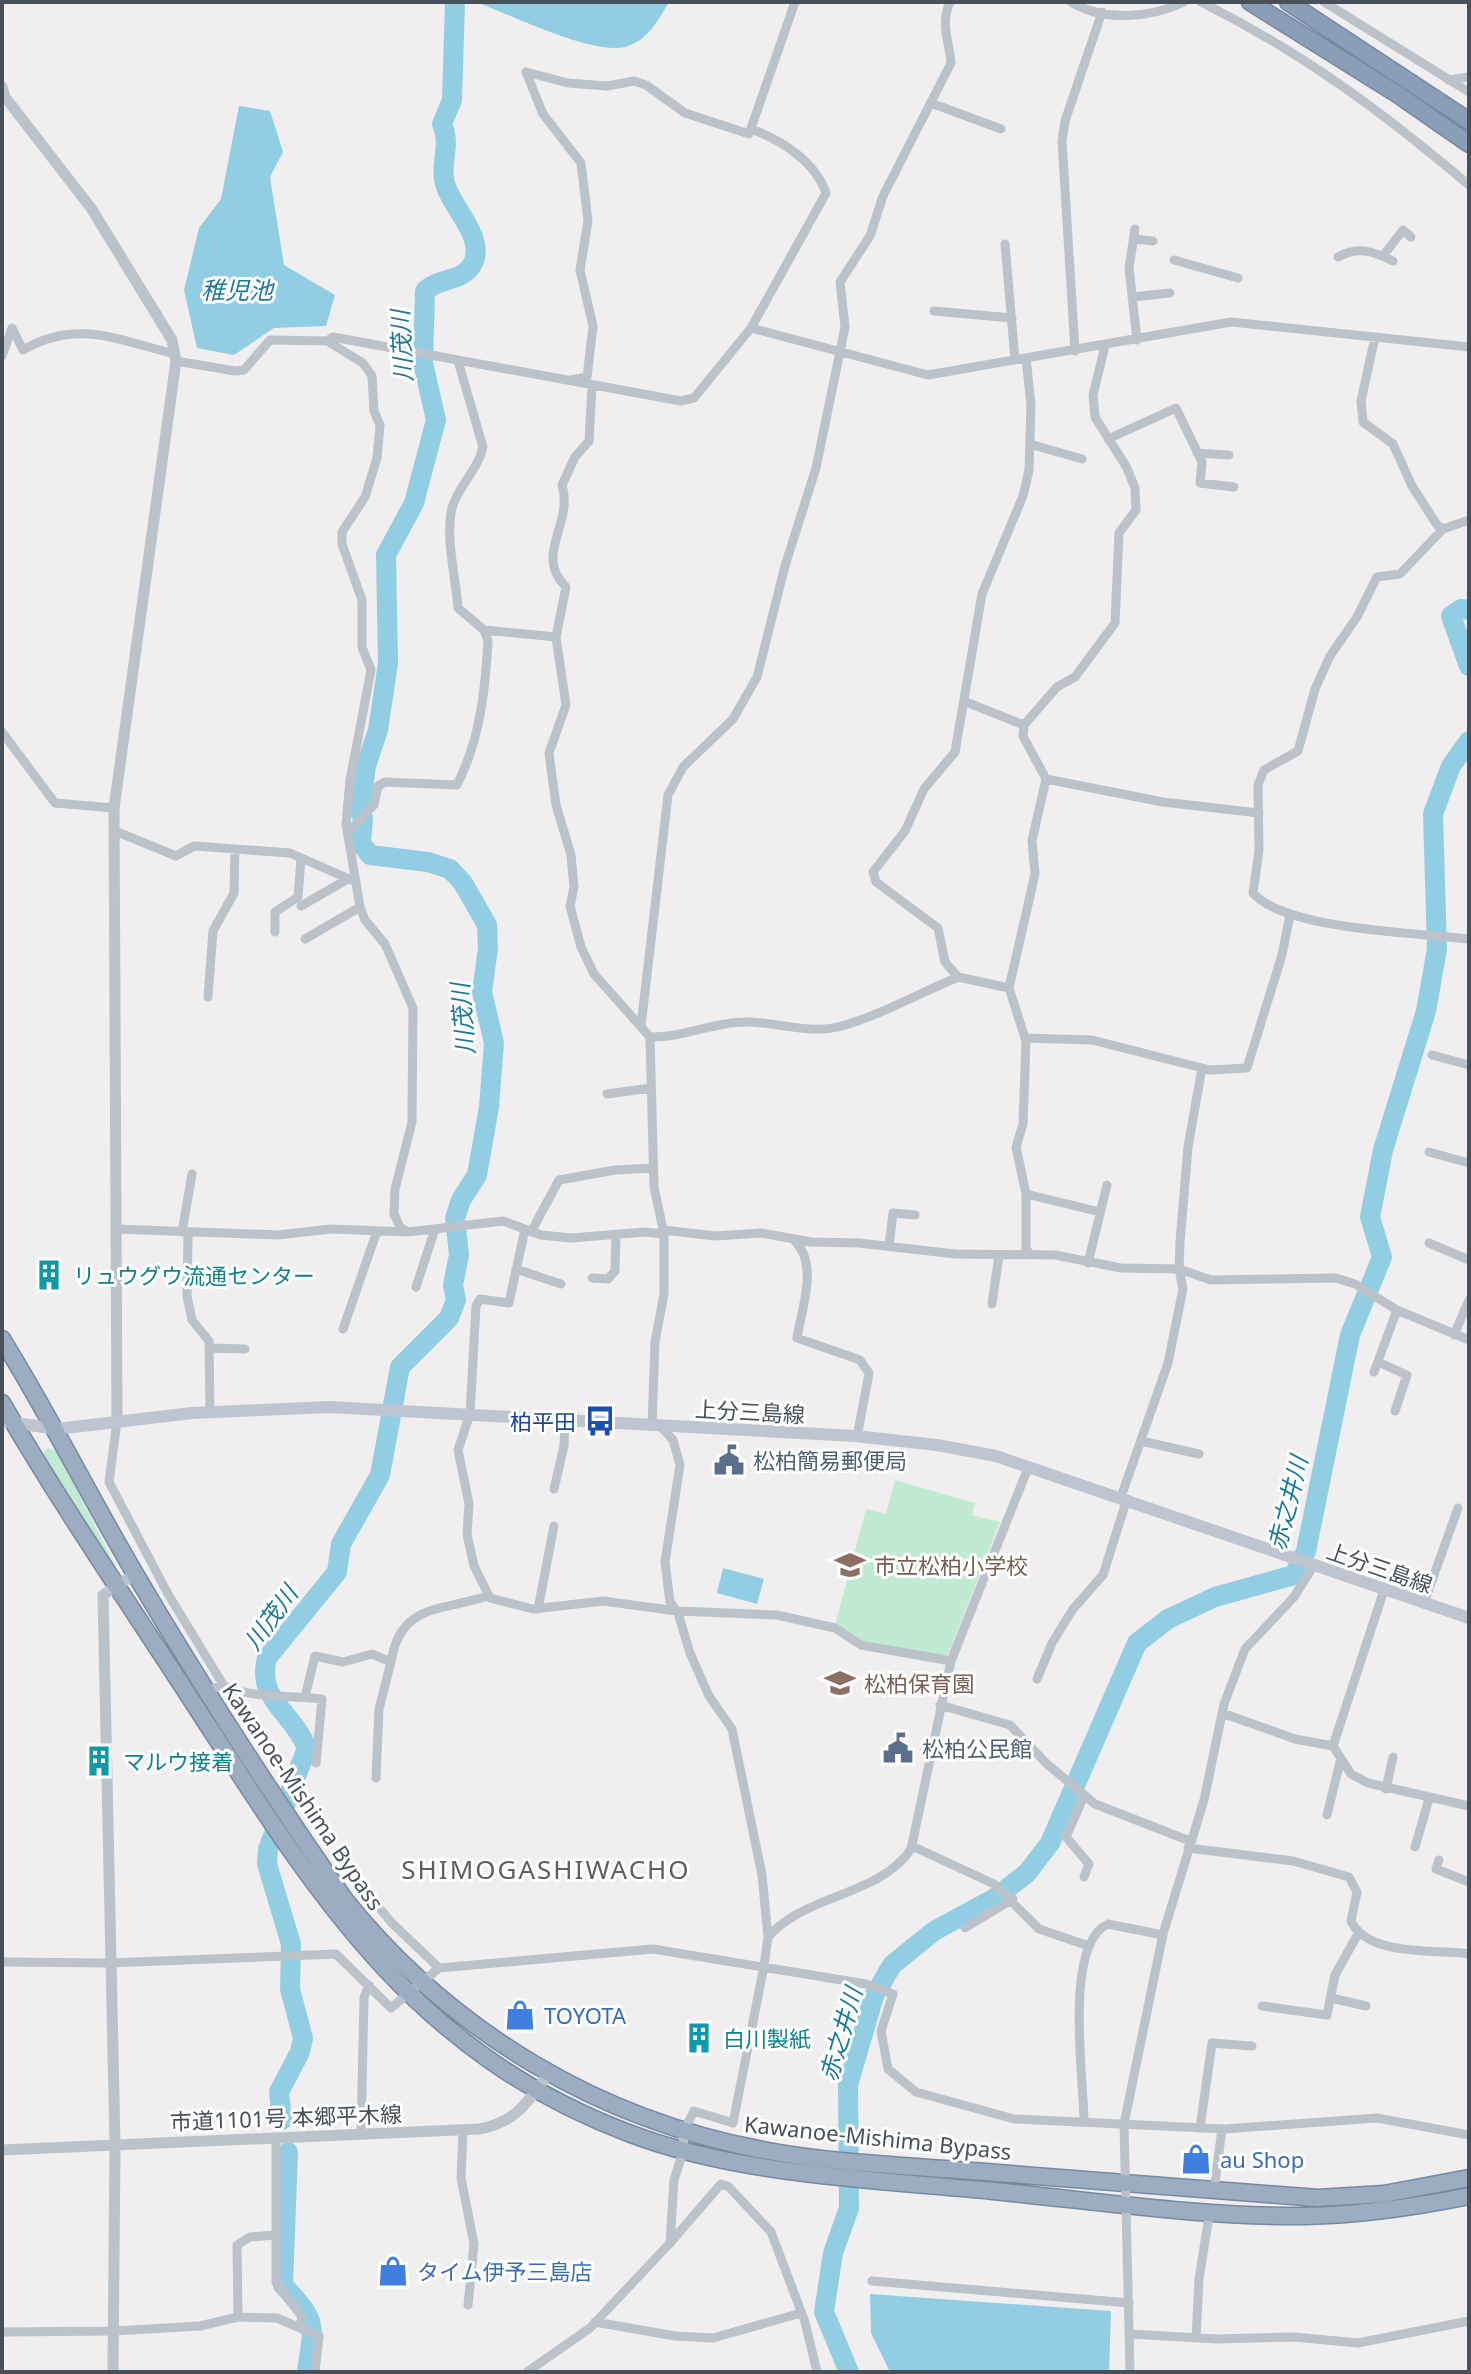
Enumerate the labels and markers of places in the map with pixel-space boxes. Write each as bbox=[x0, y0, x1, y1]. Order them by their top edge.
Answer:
building icon: リュウグウ流通センター bbox=[32, 1258, 66, 1292]
place label: リュウグウ流通センター bbox=[73, 1260, 315, 1290]
bus stop icon: 柏平田 bbox=[583, 1404, 617, 1438]
place label: 柏平田 bbox=[510, 1406, 576, 1436]
public building icon: 松柏簡易郵便局 bbox=[712, 1443, 746, 1477]
place label: 松柏簡易郵便局 bbox=[753, 1445, 907, 1475]
school or university icon: 市立松柏小学校 bbox=[833, 1548, 867, 1582]
place label: 市立松柏小学校 bbox=[874, 1550, 1028, 1580]
school or university icon: 松柏保育園 bbox=[823, 1666, 857, 1700]
place label: 松柏保育園 bbox=[864, 1668, 974, 1698]
public building icon: 松柏公民館 bbox=[881, 1731, 915, 1765]
place label: 松柏公民館 bbox=[922, 1733, 1032, 1763]
building icon: マルウ接着 bbox=[82, 1744, 116, 1778]
place label: マルウ接着 bbox=[123, 1746, 233, 1776]
shop icon: TOYOTA bbox=[503, 1998, 537, 2032]
place label: TOYOTA bbox=[544, 2000, 627, 2030]
building icon: 白川製紙 bbox=[682, 2021, 716, 2055]
place label: 白川製紙 bbox=[723, 2023, 811, 2053]
shop icon: au Shop bbox=[1179, 2142, 1213, 2176]
place label: au Shop bbox=[1220, 2144, 1304, 2174]
shop icon: タイム伊予三島店 bbox=[376, 2254, 410, 2288]
place label: タイム伊予三島店 bbox=[417, 2256, 593, 2286]

